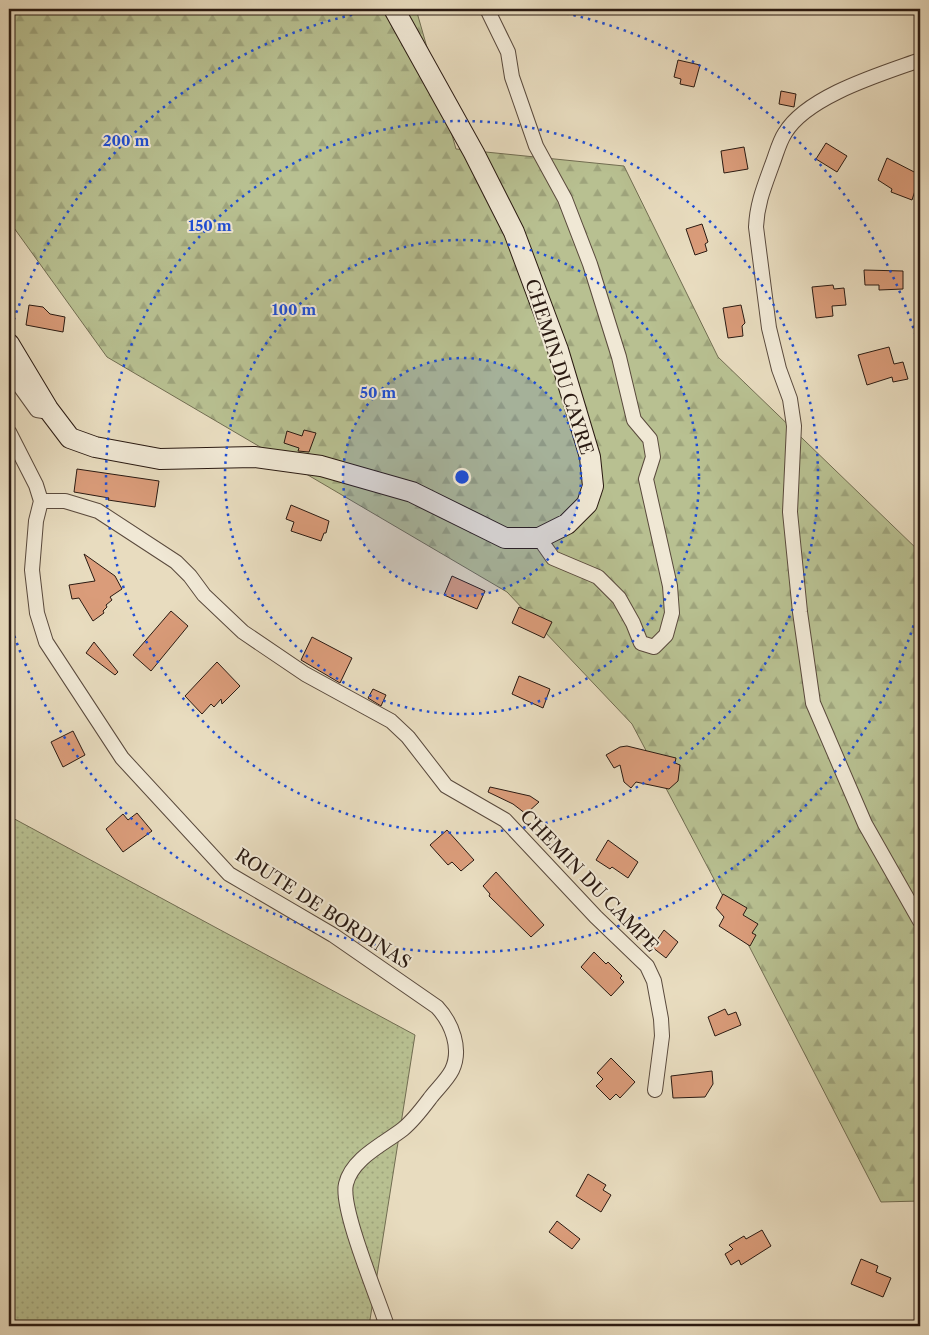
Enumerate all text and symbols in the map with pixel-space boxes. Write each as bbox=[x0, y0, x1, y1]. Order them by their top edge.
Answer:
text: 200 m bbox=[103, 131, 149, 150]
text: 150 m bbox=[188, 216, 232, 235]
street label: CHEMIN DU CAYRE bbox=[520, 276, 598, 458]
text: 100 m bbox=[272, 300, 316, 319]
text: 50 m bbox=[360, 383, 396, 402]
centre of rings bbox=[453, 468, 471, 486]
street label: CHEMIN DU CAMPE bbox=[515, 805, 663, 957]
street label: ROUTE DE BORDINAS bbox=[231, 844, 415, 974]

